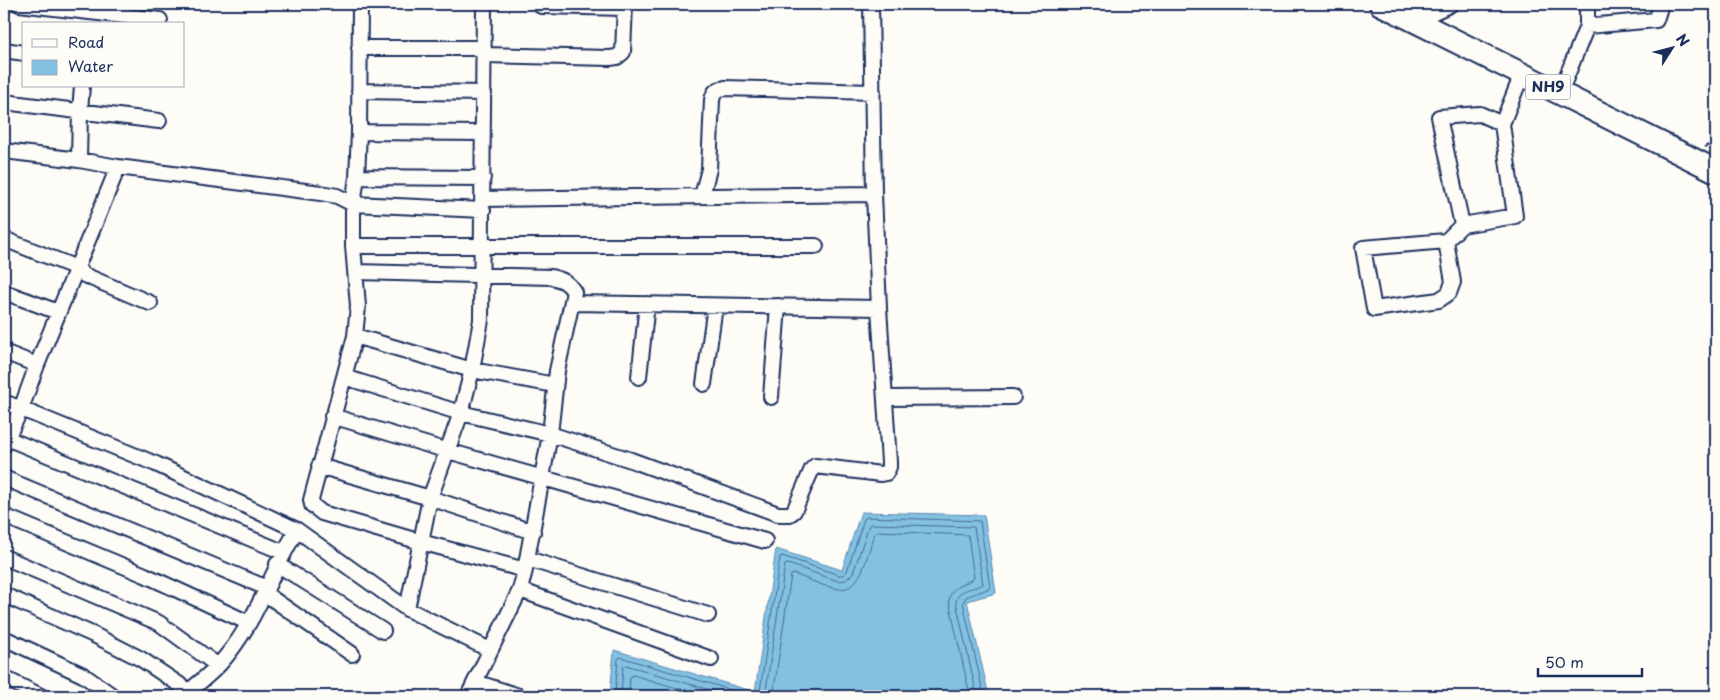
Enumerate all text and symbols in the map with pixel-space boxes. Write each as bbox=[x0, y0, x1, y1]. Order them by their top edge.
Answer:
legend bbox=[22, 22, 185, 88]
north arrow bbox=[1648, 22, 1698, 72]
text: N bbox=[1671, 29, 1695, 51]
text: Road bbox=[68, 30, 104, 53]
text: Water bbox=[68, 54, 113, 77]
road number: NH9 bbox=[1526, 74, 1570, 100]
scale bar bbox=[1538, 645, 1641, 677]
text: 50 m bbox=[1545, 650, 1584, 673]

